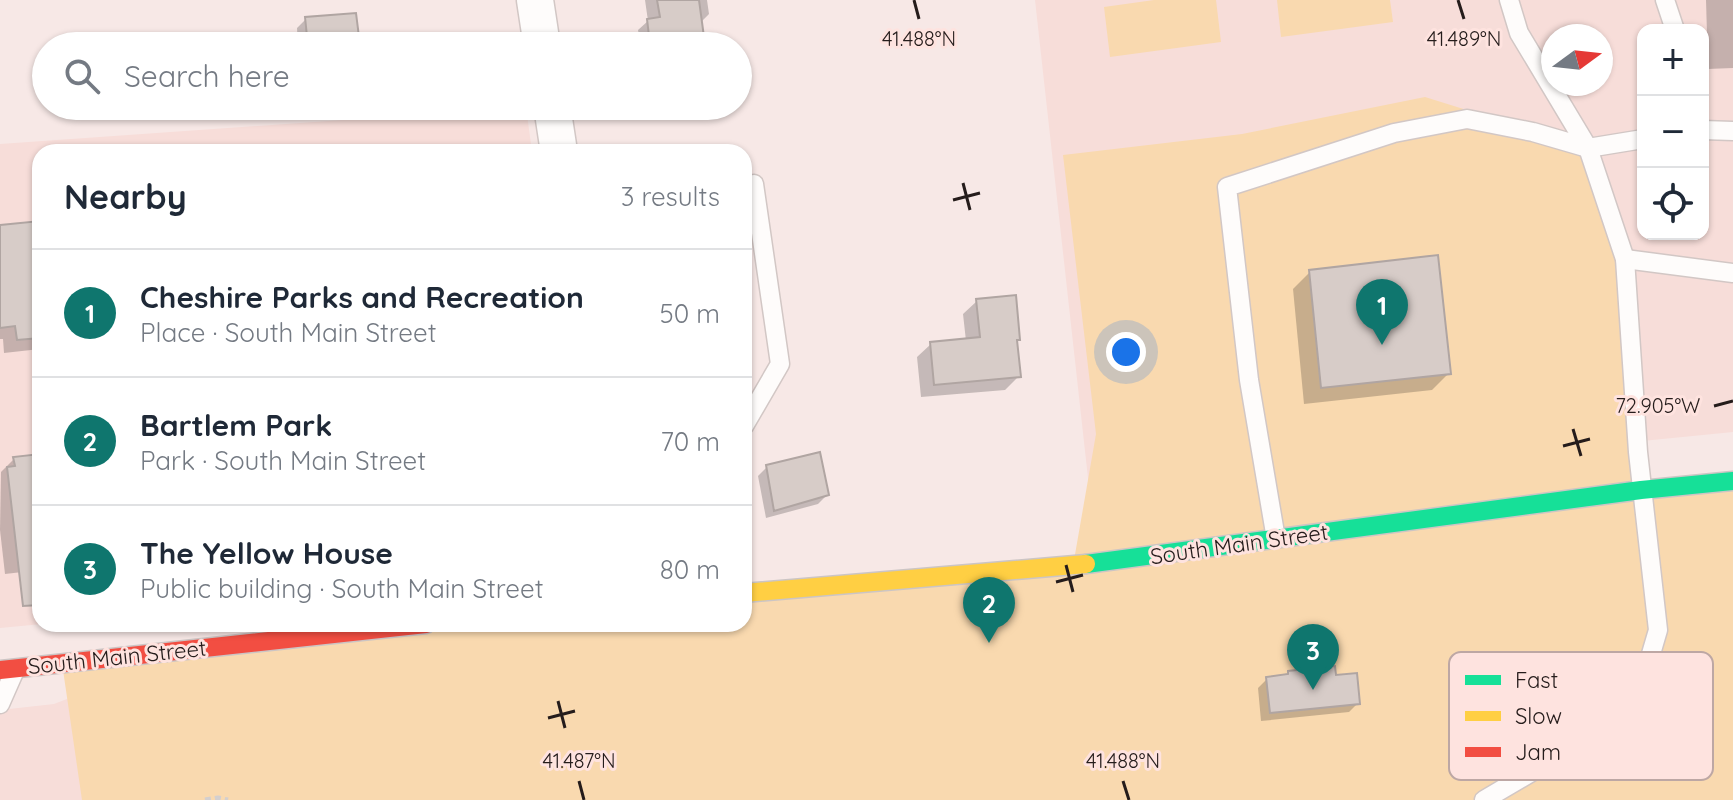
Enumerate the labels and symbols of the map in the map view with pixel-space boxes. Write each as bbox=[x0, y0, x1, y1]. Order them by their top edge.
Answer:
north arrow bbox=[1541, 24, 1613, 96]
text: 41.488°N bbox=[882, 26, 956, 51]
text: 41.489°N bbox=[1427, 26, 1501, 51]
pin: 1 bbox=[1356, 279, 1408, 345]
your location bbox=[1106, 332, 1146, 372]
text: 72.905°W bbox=[1616, 393, 1700, 418]
street label: South Main Street bbox=[1148, 518, 1330, 570]
pin: 2 bbox=[963, 577, 1015, 643]
pin: 3 bbox=[1287, 624, 1339, 690]
street label: South Main Street bbox=[26, 634, 208, 680]
legend bbox=[1449, 652, 1713, 780]
text: Fast bbox=[1515, 666, 1558, 694]
text: Slow bbox=[1515, 702, 1562, 730]
text: Jam bbox=[1515, 738, 1561, 766]
text: 41.487°N bbox=[542, 748, 616, 773]
text: 41.488°N bbox=[1086, 748, 1160, 773]

